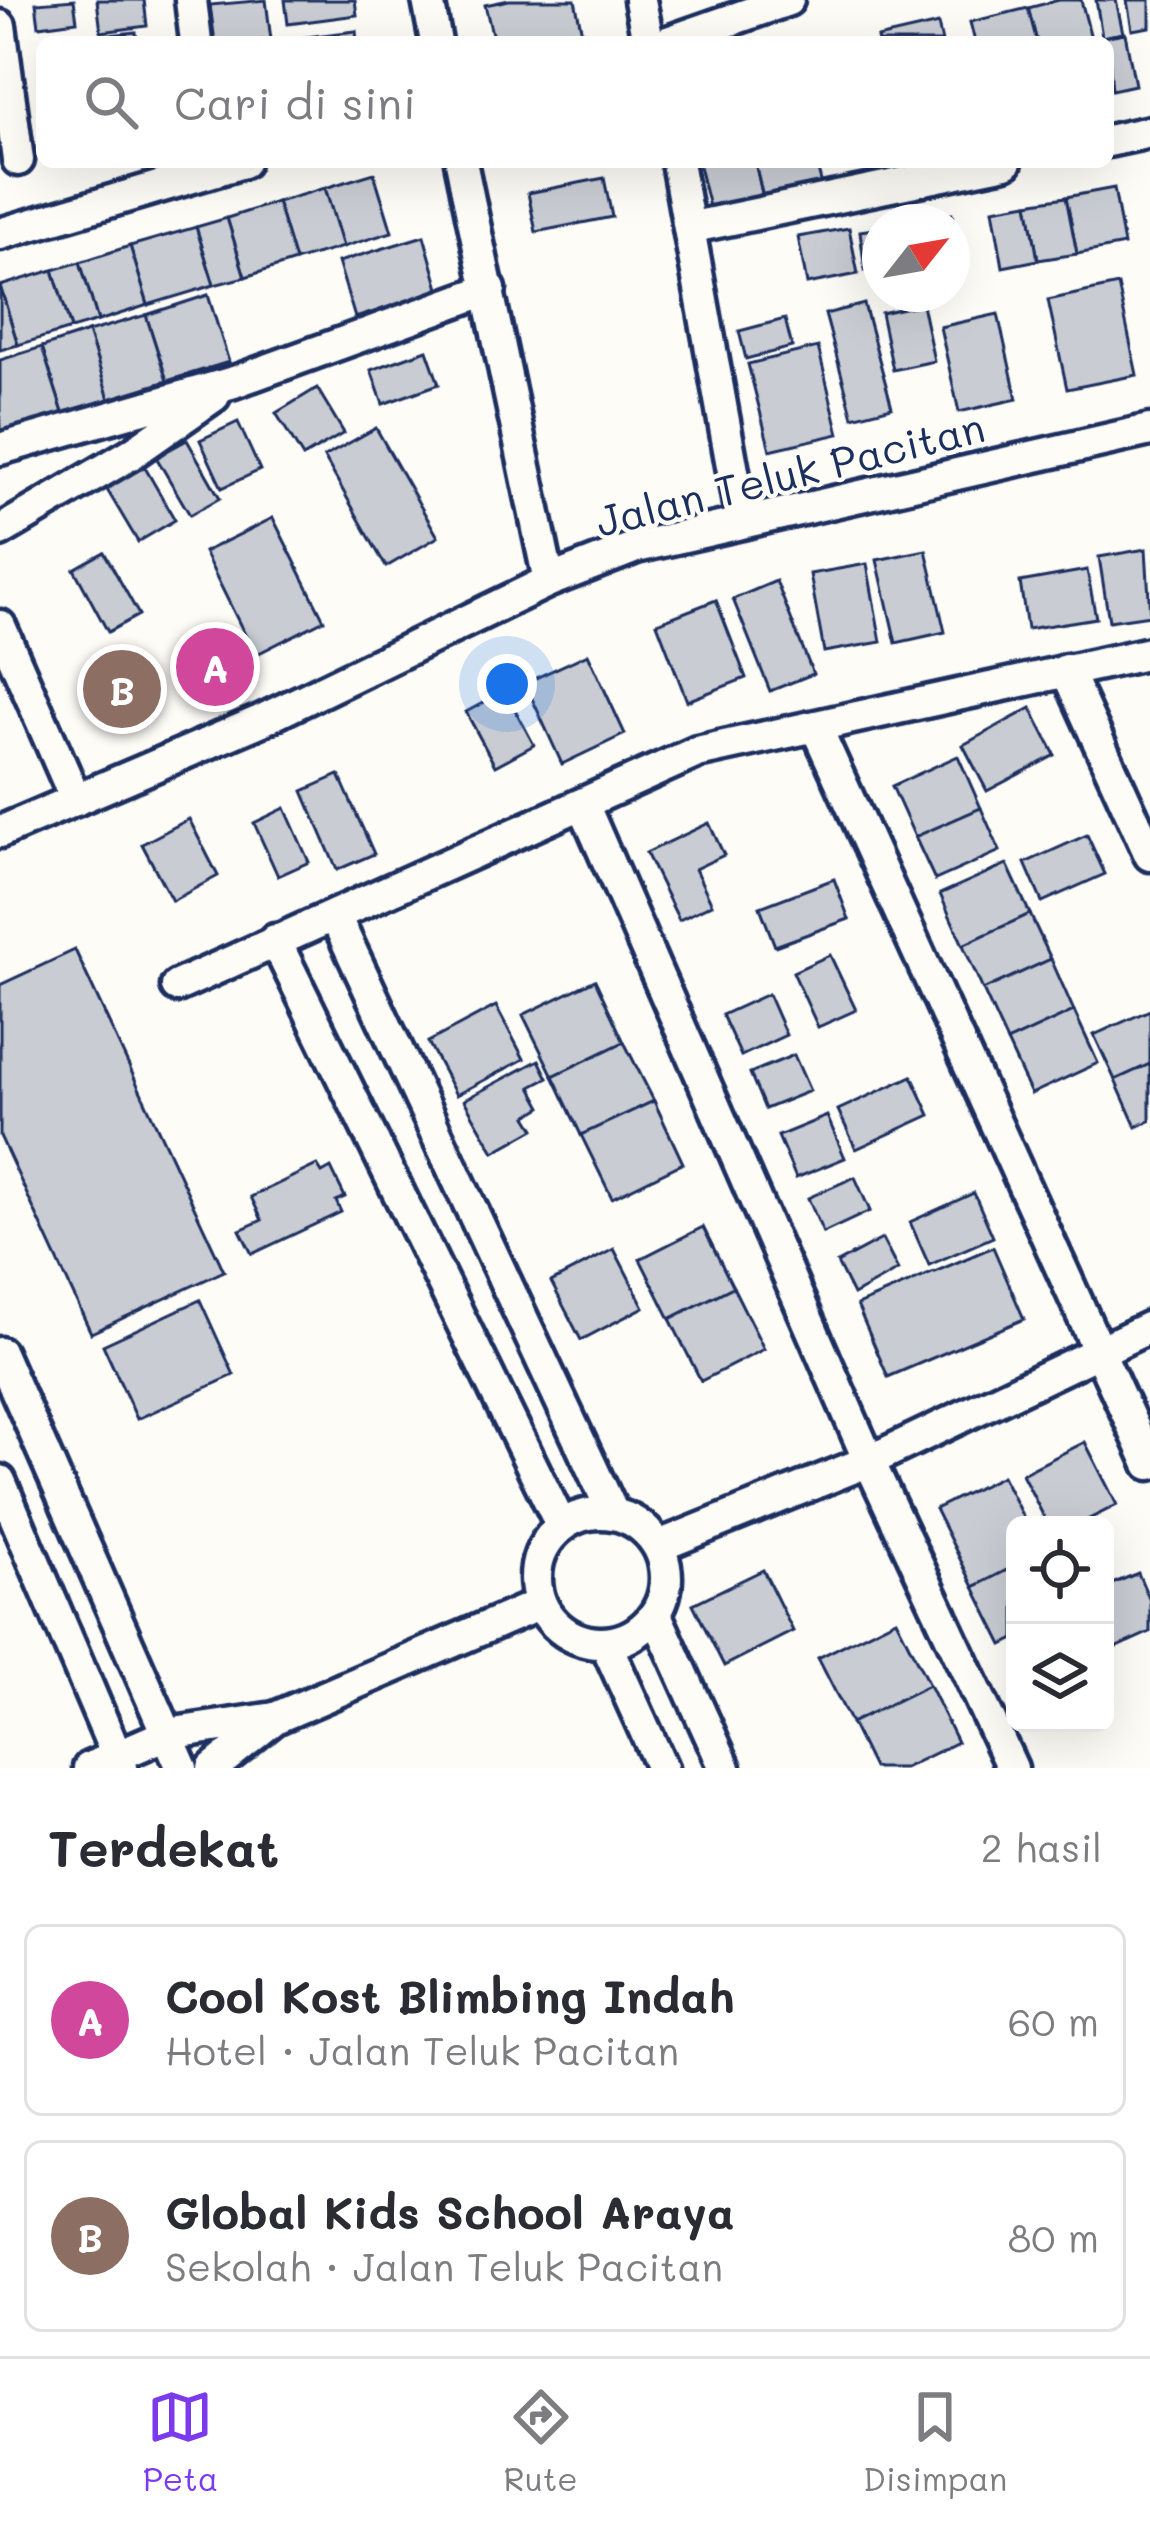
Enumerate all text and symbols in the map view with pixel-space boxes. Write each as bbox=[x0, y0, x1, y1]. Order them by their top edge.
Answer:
search box bbox=[36, 36, 1114, 168]
icon: search bbox=[78, 69, 144, 135]
text: Cari di sini bbox=[174, 73, 416, 131]
north arrow bbox=[862, 204, 970, 312]
street label: Jalan Teluk Pacitan bbox=[590, 398, 990, 548]
pin: A bbox=[176, 622, 254, 712]
pin: B bbox=[83, 644, 161, 734]
your location bbox=[477, 654, 537, 714]
map controls bbox=[1006, 1516, 1114, 1732]
button: locate bbox=[1006, 1516, 1114, 1624]
button: layers bbox=[1006, 1624, 1114, 1732]
text: Terdekat bbox=[48, 1813, 279, 1880]
text: 2 hasil bbox=[981, 1821, 1102, 1872]
text: Cool Kost Blimbing Indah bbox=[165, 1966, 734, 2024]
text: A bbox=[76, 1995, 104, 2046]
text: 60 m bbox=[1008, 1995, 1099, 2046]
text: Hotel · Jalan Teluk Pacitan bbox=[165, 2024, 679, 2075]
text: Global Kids School Araya bbox=[165, 2182, 735, 2240]
text: B bbox=[77, 2211, 103, 2262]
text: 80 m bbox=[1008, 2211, 1099, 2262]
text: Sekolah · Jalan Teluk Pacitan bbox=[165, 2240, 723, 2291]
tab: Peta bbox=[143, 2384, 218, 2499]
tab: Rute bbox=[504, 2384, 578, 2499]
tab: Disimpan bbox=[863, 2384, 1007, 2499]

